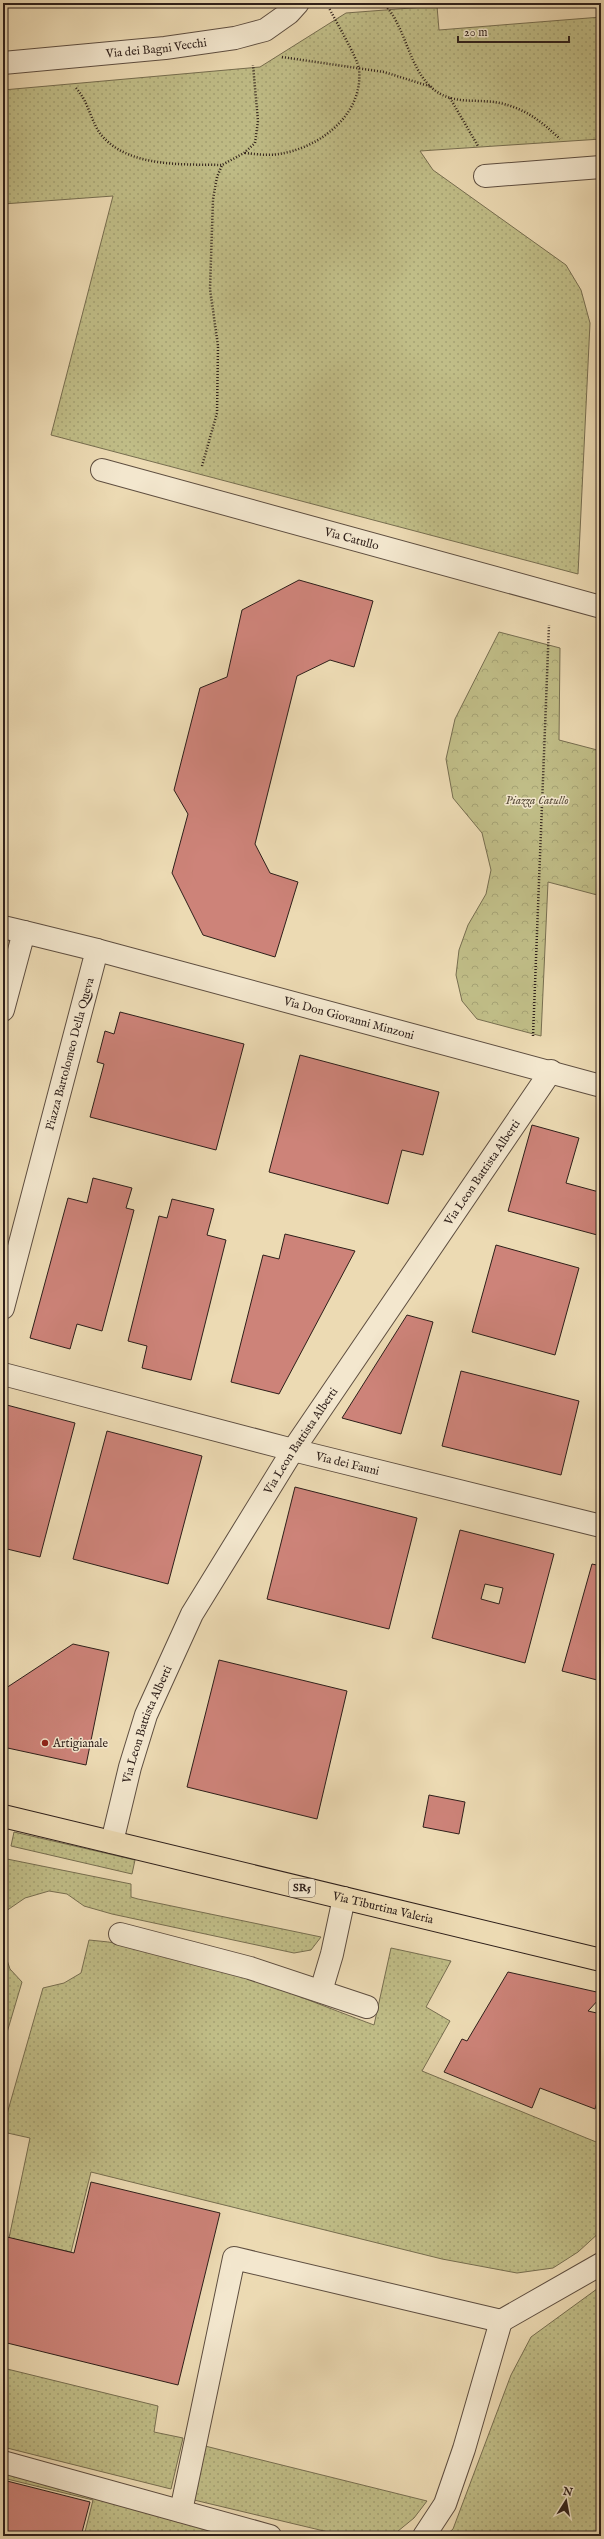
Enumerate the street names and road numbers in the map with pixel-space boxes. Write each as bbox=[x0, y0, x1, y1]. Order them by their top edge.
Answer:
street label: Via dei Bagni Vecchi bbox=[104, 35, 208, 61]
street label: Via Catullo bbox=[322, 524, 381, 553]
street label: Piazza Bartolomeo Della Queva bbox=[42, 975, 98, 1132]
street label: Via Don Giovanni Minzoni bbox=[281, 993, 416, 1043]
street label: Via Leon Battista Alberti bbox=[440, 1117, 523, 1229]
street label: Via Leon Battista Alberti bbox=[260, 1385, 341, 1498]
street label: Via dei Fauni bbox=[313, 1448, 381, 1479]
street label: Via Leon Battista Alberti bbox=[119, 1663, 175, 1786]
road number: SR5 bbox=[289, 1879, 315, 1897]
street label: Via Tiburtina Valeria bbox=[330, 1888, 436, 1927]

